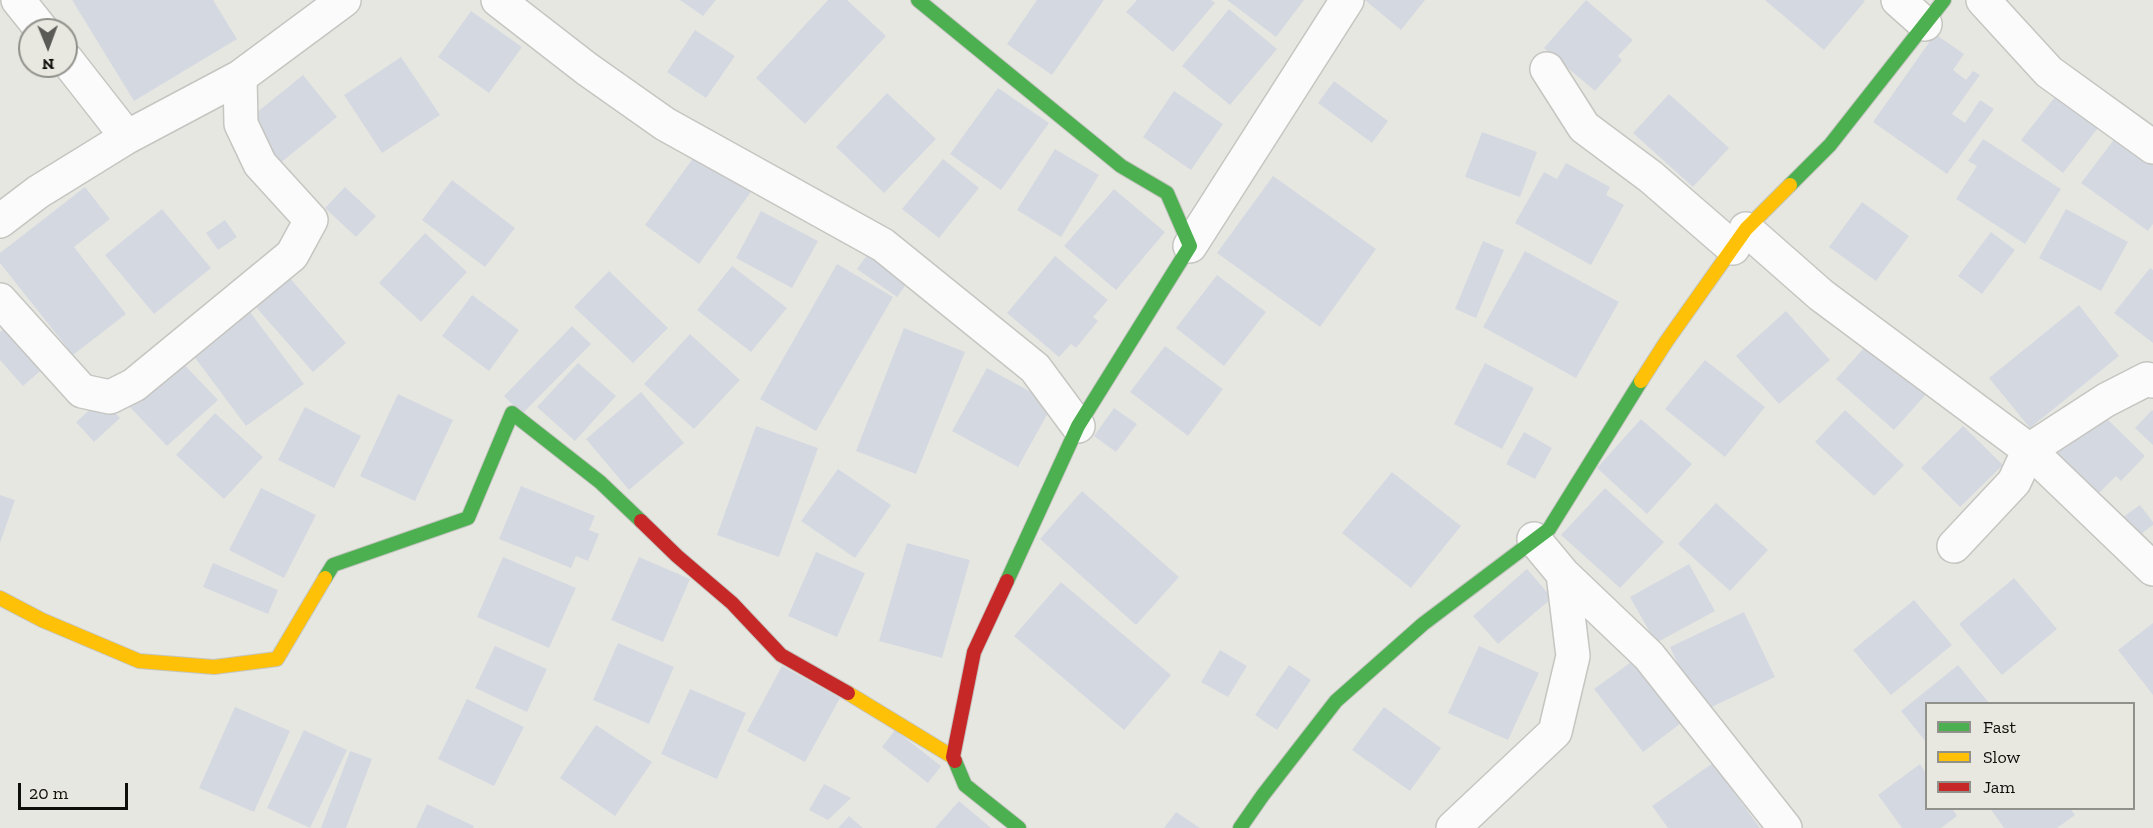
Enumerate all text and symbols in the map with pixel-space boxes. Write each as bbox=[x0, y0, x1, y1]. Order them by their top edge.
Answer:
north arrow bbox=[18, 18, 78, 78]
text: N bbox=[42, 55, 55, 74]
legend bbox=[1925, 702, 2135, 810]
text: Fast bbox=[1983, 716, 2016, 738]
text: Slow bbox=[1983, 746, 2020, 768]
scale bar bbox=[21, 771, 130, 809]
text: Jam bbox=[1983, 776, 2015, 798]
text: 20 m bbox=[29, 782, 68, 804]

